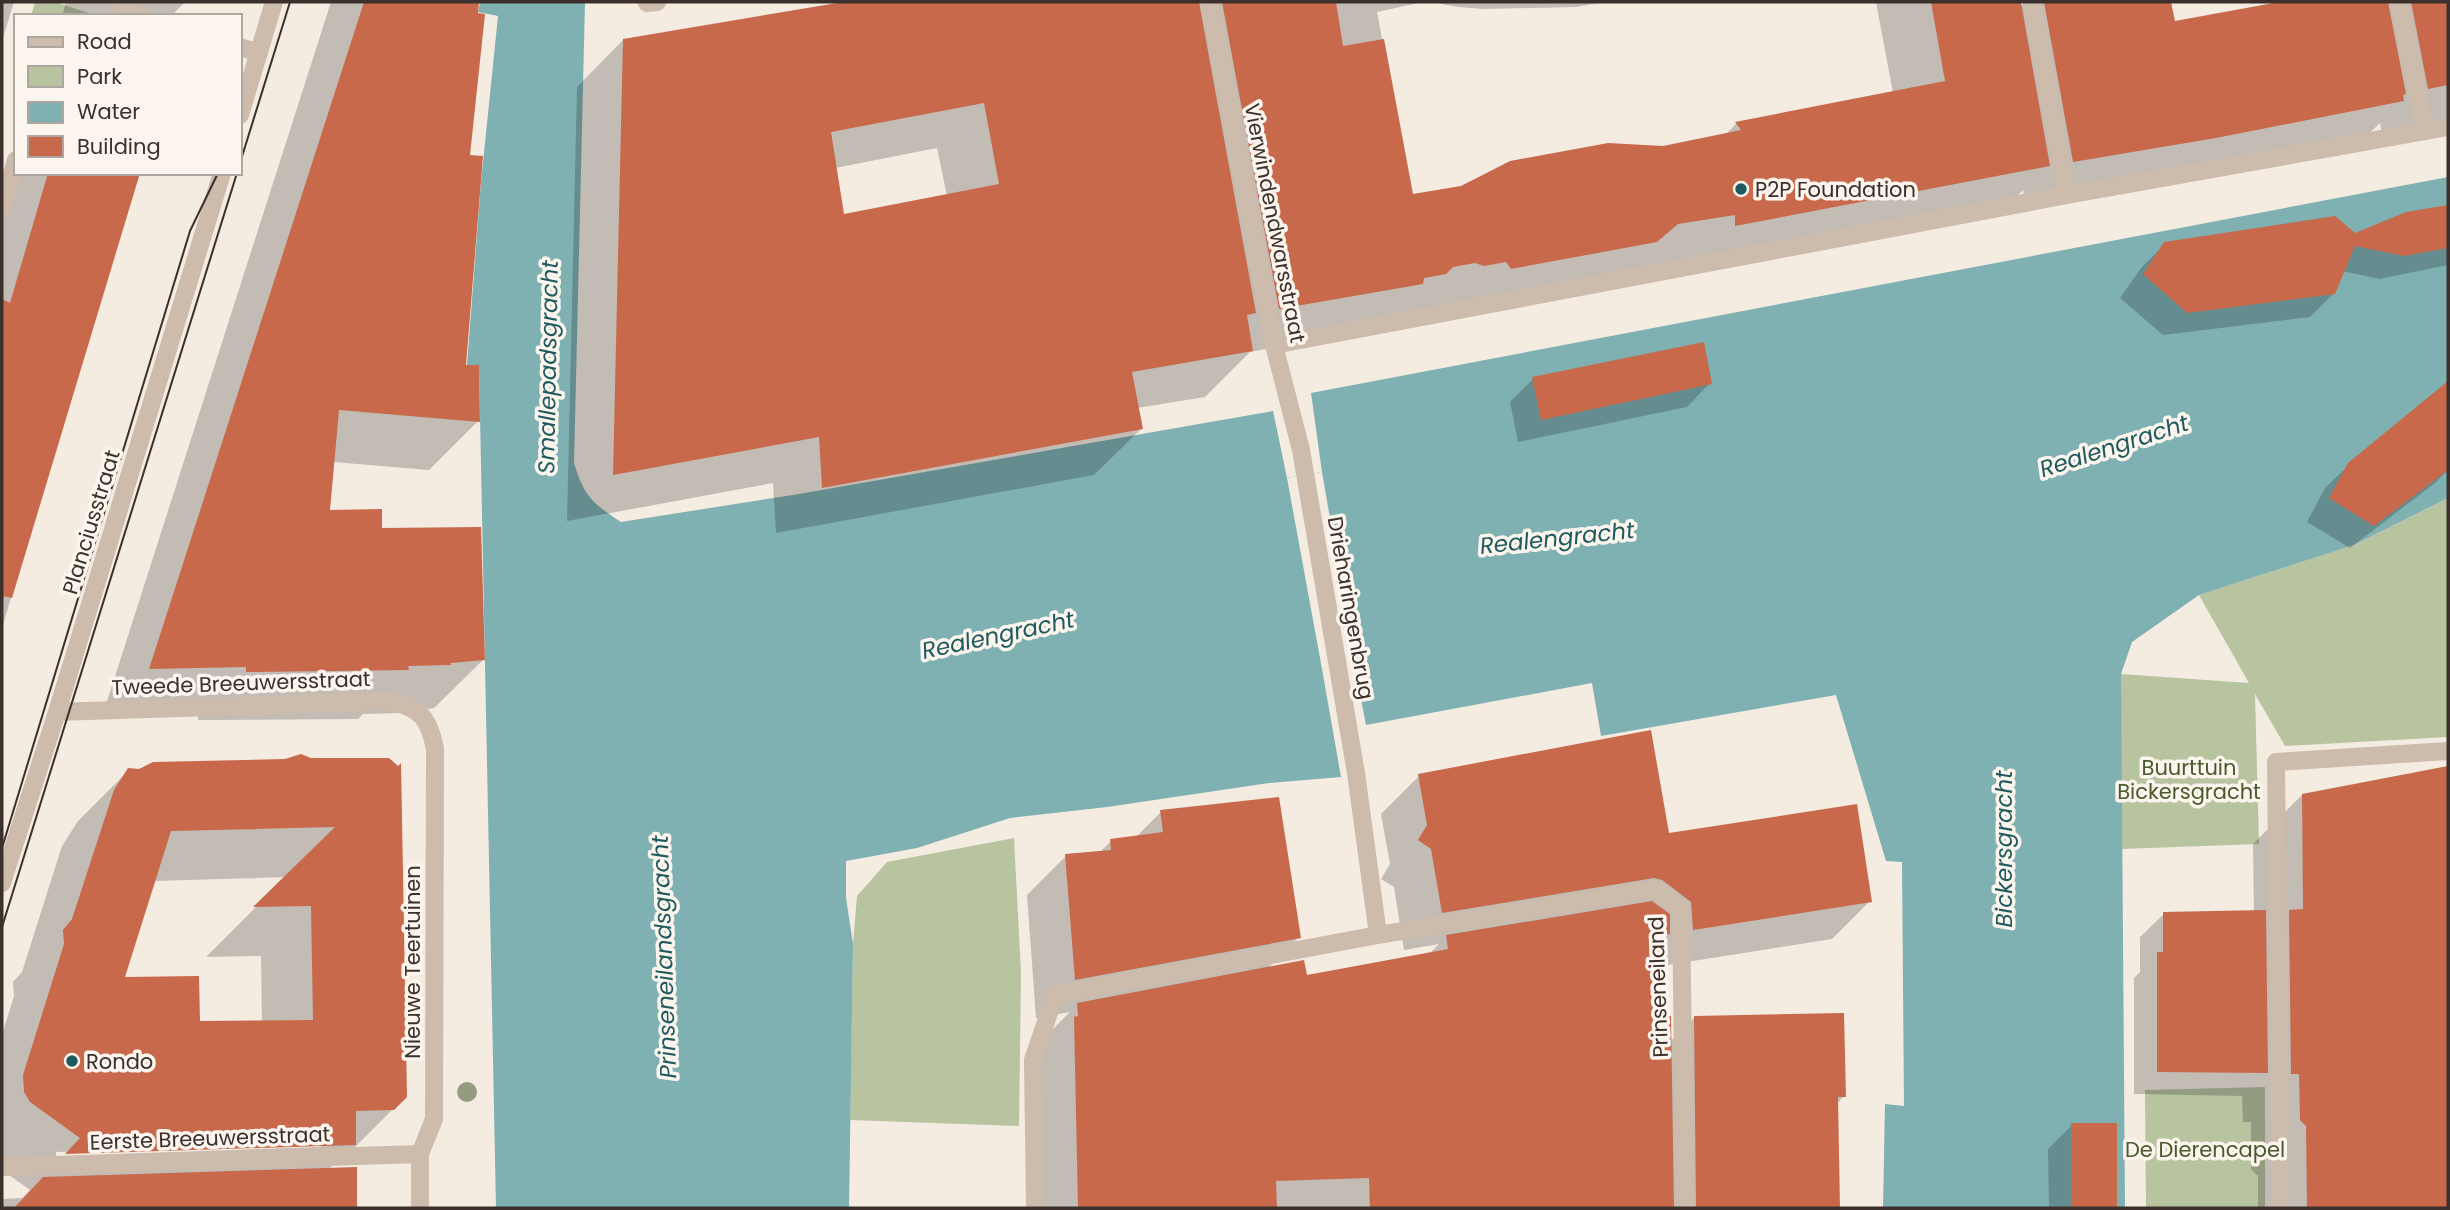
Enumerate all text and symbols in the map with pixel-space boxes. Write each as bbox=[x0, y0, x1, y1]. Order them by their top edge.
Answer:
legend bbox=[14, 14, 242, 175]
text: Road bbox=[77, 27, 132, 56]
text: Park bbox=[77, 62, 122, 91]
text: Water bbox=[77, 97, 140, 126]
street label: Vierwindendwarsstraat bbox=[1238, 101, 1312, 345]
text: Building bbox=[77, 132, 161, 161]
place label: P2P Foundation bbox=[1755, 175, 1916, 204]
marker: P2P Foundation bbox=[1733, 181, 1749, 197]
water label: Smallepadsgracht bbox=[530, 259, 566, 474]
water label: Realengracht bbox=[2035, 407, 2193, 485]
street label: Planciusstraat bbox=[55, 446, 127, 598]
street label: Drieharingenbrug bbox=[1321, 514, 1381, 702]
water label: Realengracht bbox=[1478, 514, 1636, 562]
water label: Realengracht bbox=[919, 603, 1078, 667]
street label: Tweede Breeuwersstraat bbox=[111, 664, 371, 702]
park label: Buurttuin Bickersgracht bbox=[2117, 753, 2261, 806]
water label: Bickersgracht bbox=[1988, 770, 2020, 928]
water label: Prinseneilandsgracht bbox=[644, 834, 684, 1079]
street label: Nieuwe Teertuinen bbox=[398, 865, 427, 1059]
street label: Prinseneiland bbox=[1641, 916, 1675, 1058]
place label: Rondo bbox=[86, 1047, 153, 1076]
marker: Rondo bbox=[64, 1053, 80, 1069]
street label: Eerste Breeuwersstraat bbox=[89, 1119, 331, 1157]
park label: De Dierencapel bbox=[2125, 1135, 2285, 1164]

